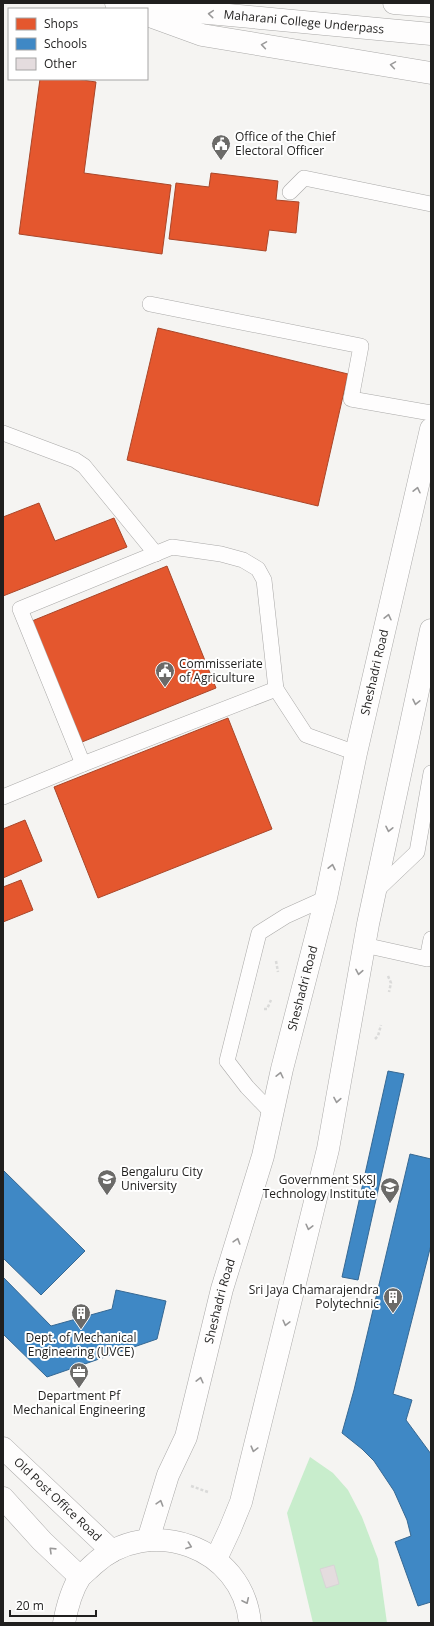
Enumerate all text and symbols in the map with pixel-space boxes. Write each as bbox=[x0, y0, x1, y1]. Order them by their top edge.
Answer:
street label: Maharani College Underpass bbox=[223, 6, 385, 38]
legend bbox=[8, 8, 148, 80]
one-way arrow bbox=[208, 9, 214, 18]
text: Shops bbox=[44, 15, 79, 32]
text: Schools bbox=[44, 35, 87, 52]
one-way arrow bbox=[261, 41, 267, 50]
text: Other bbox=[44, 55, 77, 72]
one-way arrow bbox=[390, 62, 396, 70]
place label: Office of the Chief Electoral Officer bbox=[235, 128, 337, 159]
public building icon: Office of the Chief Electoral Officer bbox=[210, 133, 232, 161]
one-way arrow bbox=[412, 487, 420, 494]
one-way arrow bbox=[383, 614, 391, 620]
street label: Sheshadri Road bbox=[356, 628, 392, 717]
place label: Commisseriate of Agriculture bbox=[179, 655, 263, 686]
public building icon: Commisseriate of Agriculture bbox=[154, 660, 176, 688]
one-way arrow bbox=[412, 699, 420, 705]
one-way arrow bbox=[385, 826, 393, 832]
one-way arrow bbox=[327, 864, 335, 870]
street label: Sheshadri Road bbox=[283, 944, 321, 1033]
one-way arrow bbox=[356, 969, 364, 975]
one-way arrow bbox=[276, 1071, 284, 1078]
one-way arrow bbox=[333, 1097, 342, 1103]
place label: Bengaluru City University bbox=[121, 1163, 204, 1194]
school or university icon: Bengaluru City University bbox=[96, 1168, 118, 1196]
place label: Government SKSJ Technology Institute bbox=[263, 1171, 376, 1202]
school or university icon: Government SKSJ Technology Institute bbox=[379, 1176, 401, 1204]
one-way arrow bbox=[306, 1224, 314, 1230]
one-way arrow bbox=[232, 1238, 241, 1245]
street label: Sheshadri Road bbox=[200, 1256, 239, 1345]
place label: Sri Jaya Chamarajendra Polytechnic bbox=[249, 1281, 379, 1312]
building icon: Sri Jaya Chamarajendra Polytechnic bbox=[382, 1286, 404, 1314]
building icon: Dept. of Mechanical Engineering (UVCE) bbox=[70, 1302, 92, 1330]
one-way arrow bbox=[282, 1319, 290, 1326]
place label: Dept. of Mechanical Engineering (UVCE) bbox=[26, 1329, 136, 1360]
office icon: Department Pf Mechanical Engineering bbox=[68, 1361, 90, 1389]
one-way arrow bbox=[195, 1377, 203, 1383]
place label: Department Pf Mechanical Engineering bbox=[13, 1387, 146, 1418]
one-way arrow bbox=[250, 1445, 259, 1452]
street label: Old Post Office Road bbox=[10, 1453, 106, 1545]
one-way arrow bbox=[155, 1500, 164, 1507]
one-way arrow bbox=[186, 1541, 193, 1549]
one-way arrow bbox=[49, 1547, 57, 1555]
scale bar bbox=[10, 1592, 96, 1618]
text: 20 m bbox=[16, 1597, 44, 1614]
one-way arrow bbox=[241, 1597, 249, 1605]

